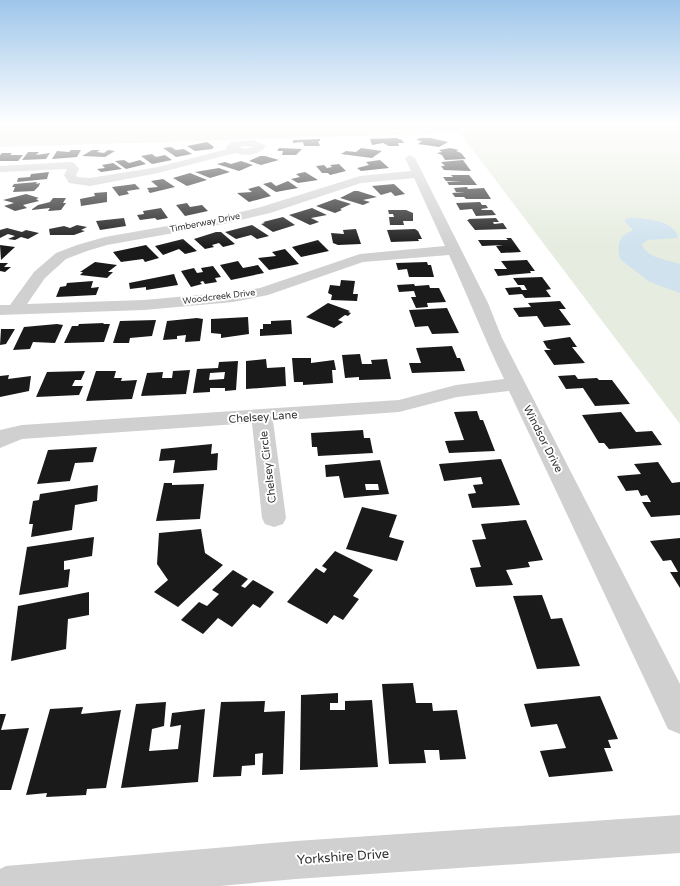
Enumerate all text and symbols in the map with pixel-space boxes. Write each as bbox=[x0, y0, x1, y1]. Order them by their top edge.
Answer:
street label: Timberway Drive bbox=[169, 211, 241, 235]
street label: Woodcreek Drive bbox=[182, 287, 256, 307]
street label: Windsor Drive bbox=[521, 403, 565, 475]
street label: Chelsey Lane bbox=[228, 408, 298, 426]
street label: Chelsey Circle bbox=[257, 430, 279, 504]
street label: Yorkshire Drive bbox=[296, 846, 390, 868]

